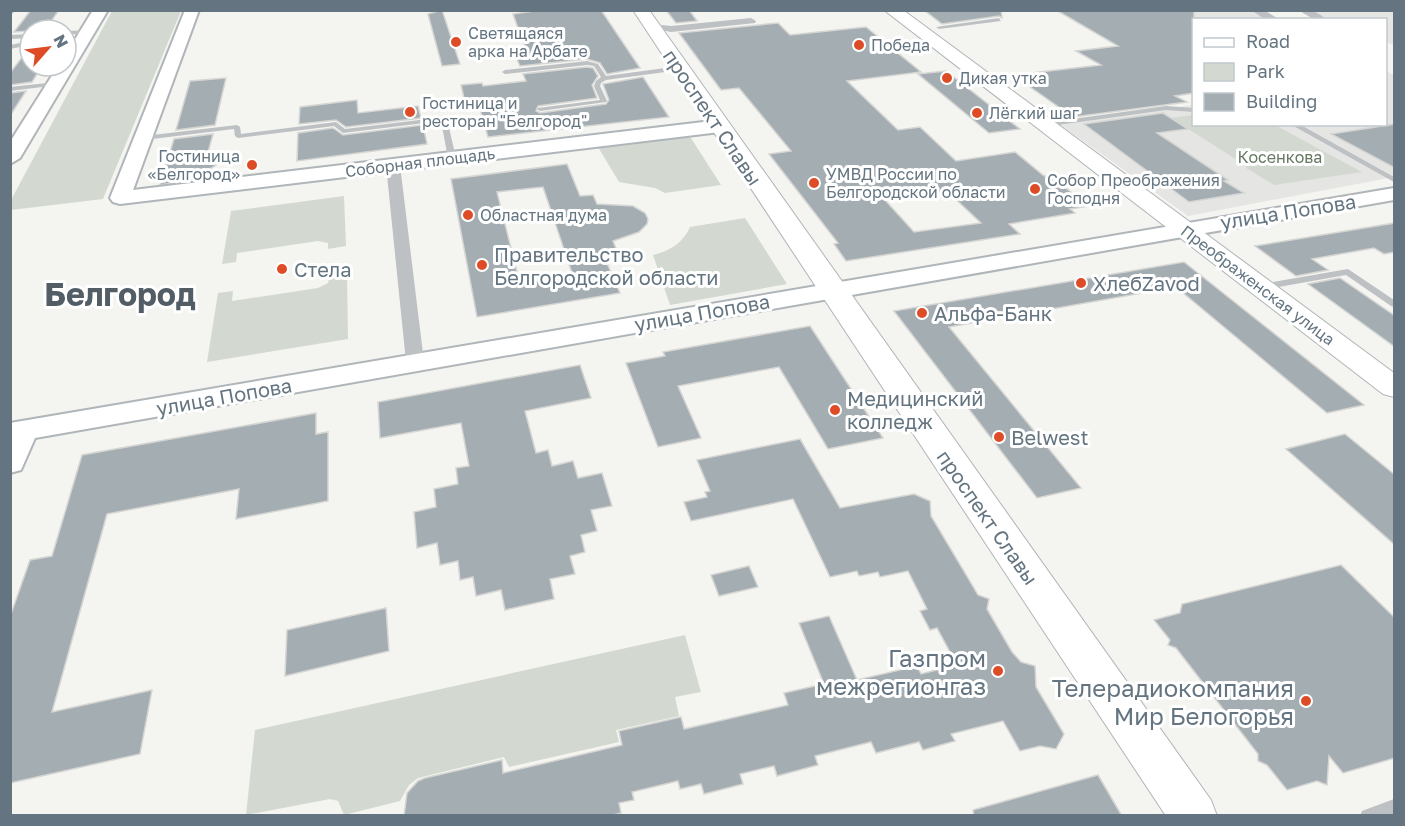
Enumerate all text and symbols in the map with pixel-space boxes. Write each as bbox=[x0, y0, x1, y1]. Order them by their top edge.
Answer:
north arrow bbox=[18, 18, 78, 78]
legend bbox=[1192, 18, 1387, 126]
place label: Светящаяся арка на Арбате bbox=[468, 23, 588, 61]
text: Road bbox=[1246, 30, 1290, 52]
text: N bbox=[50, 31, 73, 51]
marker: Светящаяся арка на Арбате bbox=[449, 35, 463, 49]
place label: Победа bbox=[871, 35, 930, 55]
marker: Победа bbox=[852, 38, 866, 52]
street label: проспект Славы bbox=[659, 44, 767, 190]
text: Park bbox=[1246, 60, 1285, 82]
place label: Дикая утка bbox=[959, 68, 1047, 88]
marker: Дикая утка bbox=[940, 71, 954, 85]
text: Building bbox=[1246, 90, 1317, 112]
place label: Гостиница и ресторан "Белгород" bbox=[422, 93, 587, 131]
place label: Лёгкий шаг bbox=[989, 103, 1080, 123]
marker: Гостиница и ресторан "Белгород" bbox=[403, 105, 417, 119]
marker: Лёгкий шаг bbox=[970, 106, 984, 120]
street label: Соборная площадь bbox=[344, 143, 496, 181]
place label: Гостиница «Белгород» bbox=[148, 146, 240, 184]
park label: Косенкова bbox=[1238, 147, 1322, 167]
marker: Гостиница «Белгород» bbox=[245, 158, 259, 172]
place label: УМВД России по Белгородской области bbox=[826, 164, 1006, 202]
place label: Собор Преображения Господня bbox=[1047, 170, 1220, 208]
marker: УМВД России по Белгородской области bbox=[807, 176, 821, 190]
marker: Собор Преображения Господня bbox=[1028, 182, 1042, 196]
street label: улица Попова bbox=[1218, 188, 1358, 234]
place label: Областная дума bbox=[480, 205, 607, 225]
marker: Областная дума bbox=[461, 208, 475, 222]
street label: Преображенская улица bbox=[1177, 221, 1339, 349]
place label: Правительство Белгородской области bbox=[494, 242, 718, 289]
place label: Стела bbox=[294, 257, 352, 281]
marker: Правительство Белгородской области bbox=[475, 258, 489, 272]
marker: Стела bbox=[275, 262, 289, 276]
place label: ХлебZavod bbox=[1093, 271, 1200, 295]
district label: Белгород bbox=[44, 275, 196, 313]
marker: ХлебZavod bbox=[1074, 276, 1088, 290]
street label: улица Попова bbox=[632, 288, 772, 336]
place label: Альфа-Банк bbox=[934, 301, 1052, 325]
marker: Альфа-Банк bbox=[915, 306, 929, 320]
street label: улица Попова bbox=[154, 372, 294, 420]
place label: Медицинский колледж bbox=[847, 386, 984, 433]
marker: Медицинский колледж bbox=[828, 403, 842, 417]
place label: Belwest bbox=[1011, 425, 1088, 449]
marker: Belwest bbox=[992, 430, 1006, 444]
street label: проспект Славы bbox=[933, 445, 1043, 589]
place label: Газпром межрегионгаз bbox=[816, 643, 986, 700]
marker: Газпром межрегионгаз bbox=[991, 664, 1005, 678]
place label: Телерадиокомпания Мир Белогорья bbox=[1052, 673, 1294, 730]
marker: Телерадиокомпания Мир Белогорья bbox=[1299, 694, 1313, 708]

